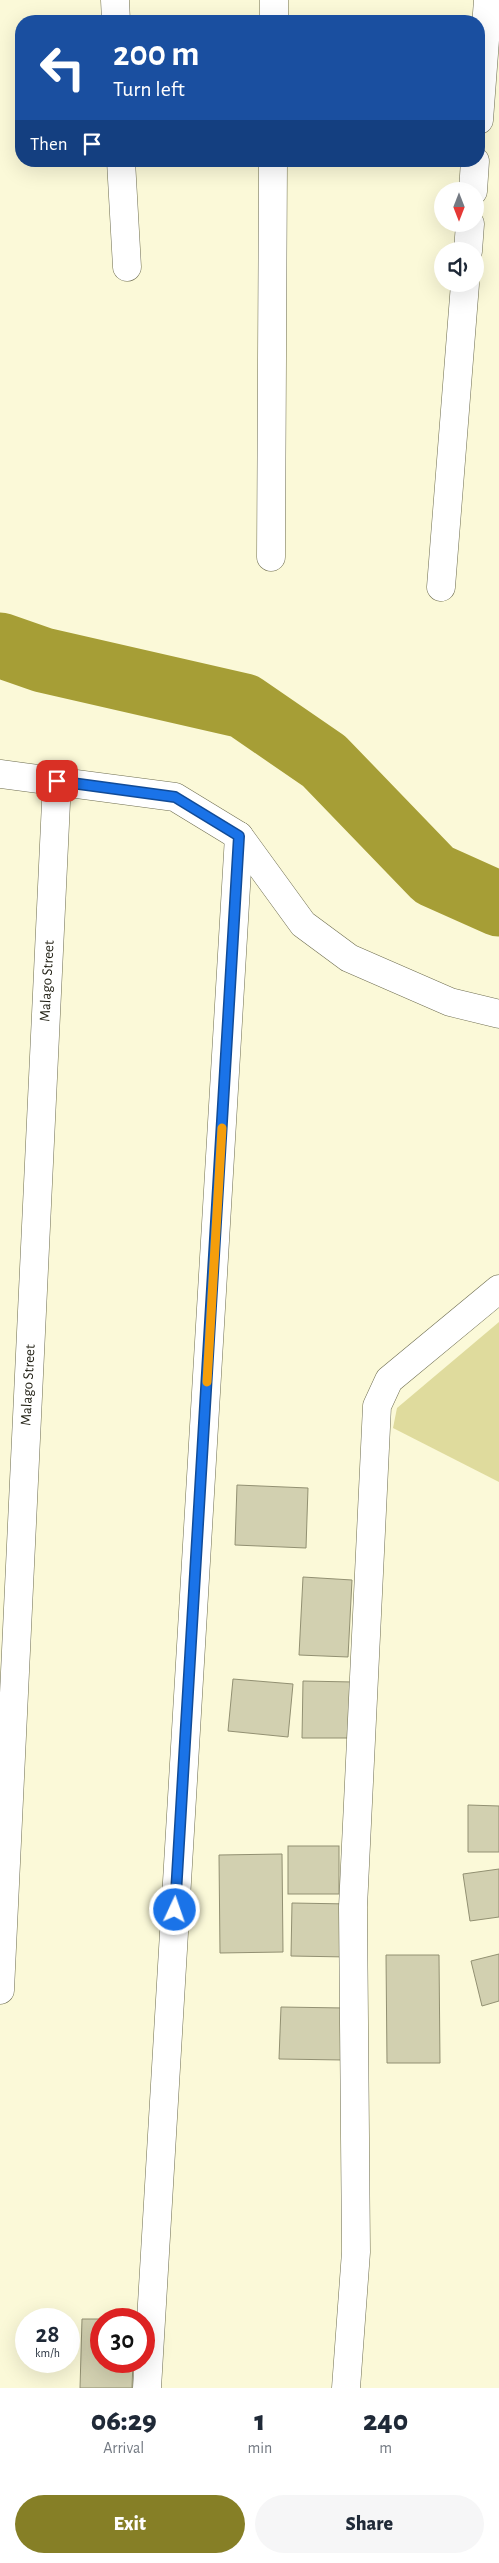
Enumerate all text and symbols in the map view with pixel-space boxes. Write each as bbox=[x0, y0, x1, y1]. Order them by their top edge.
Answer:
icon: left bbox=[30, 35, 95, 100]
text: 200 m bbox=[113, 37, 200, 72]
text: Turn left bbox=[113, 78, 185, 100]
icon: arrive bbox=[78, 130, 106, 158]
text: Then bbox=[30, 135, 68, 154]
north arrow bbox=[434, 182, 484, 232]
map controls bbox=[434, 182, 484, 292]
button: sound bbox=[434, 242, 484, 292]
pin bbox=[36, 760, 78, 802]
icon: arrive bbox=[43, 767, 71, 795]
street label: Malago Street bbox=[37, 940, 57, 1022]
street label: Malago Street bbox=[18, 1344, 38, 1426]
position arrow bbox=[148, 1883, 200, 1935]
speed limit sign: 30 bbox=[90, 2308, 155, 2373]
text: 28 bbox=[35, 2322, 60, 2347]
text: km/h bbox=[35, 2347, 60, 2359]
text: 06:29 bbox=[91, 2406, 157, 2436]
text: 1 bbox=[254, 2406, 265, 2436]
text: 240 bbox=[363, 2406, 408, 2436]
text: Arrival bbox=[103, 2440, 144, 2456]
text: min bbox=[247, 2440, 272, 2456]
text: m bbox=[379, 2440, 392, 2456]
button: Exit bbox=[15, 2495, 245, 2553]
button: Share bbox=[255, 2495, 484, 2553]

